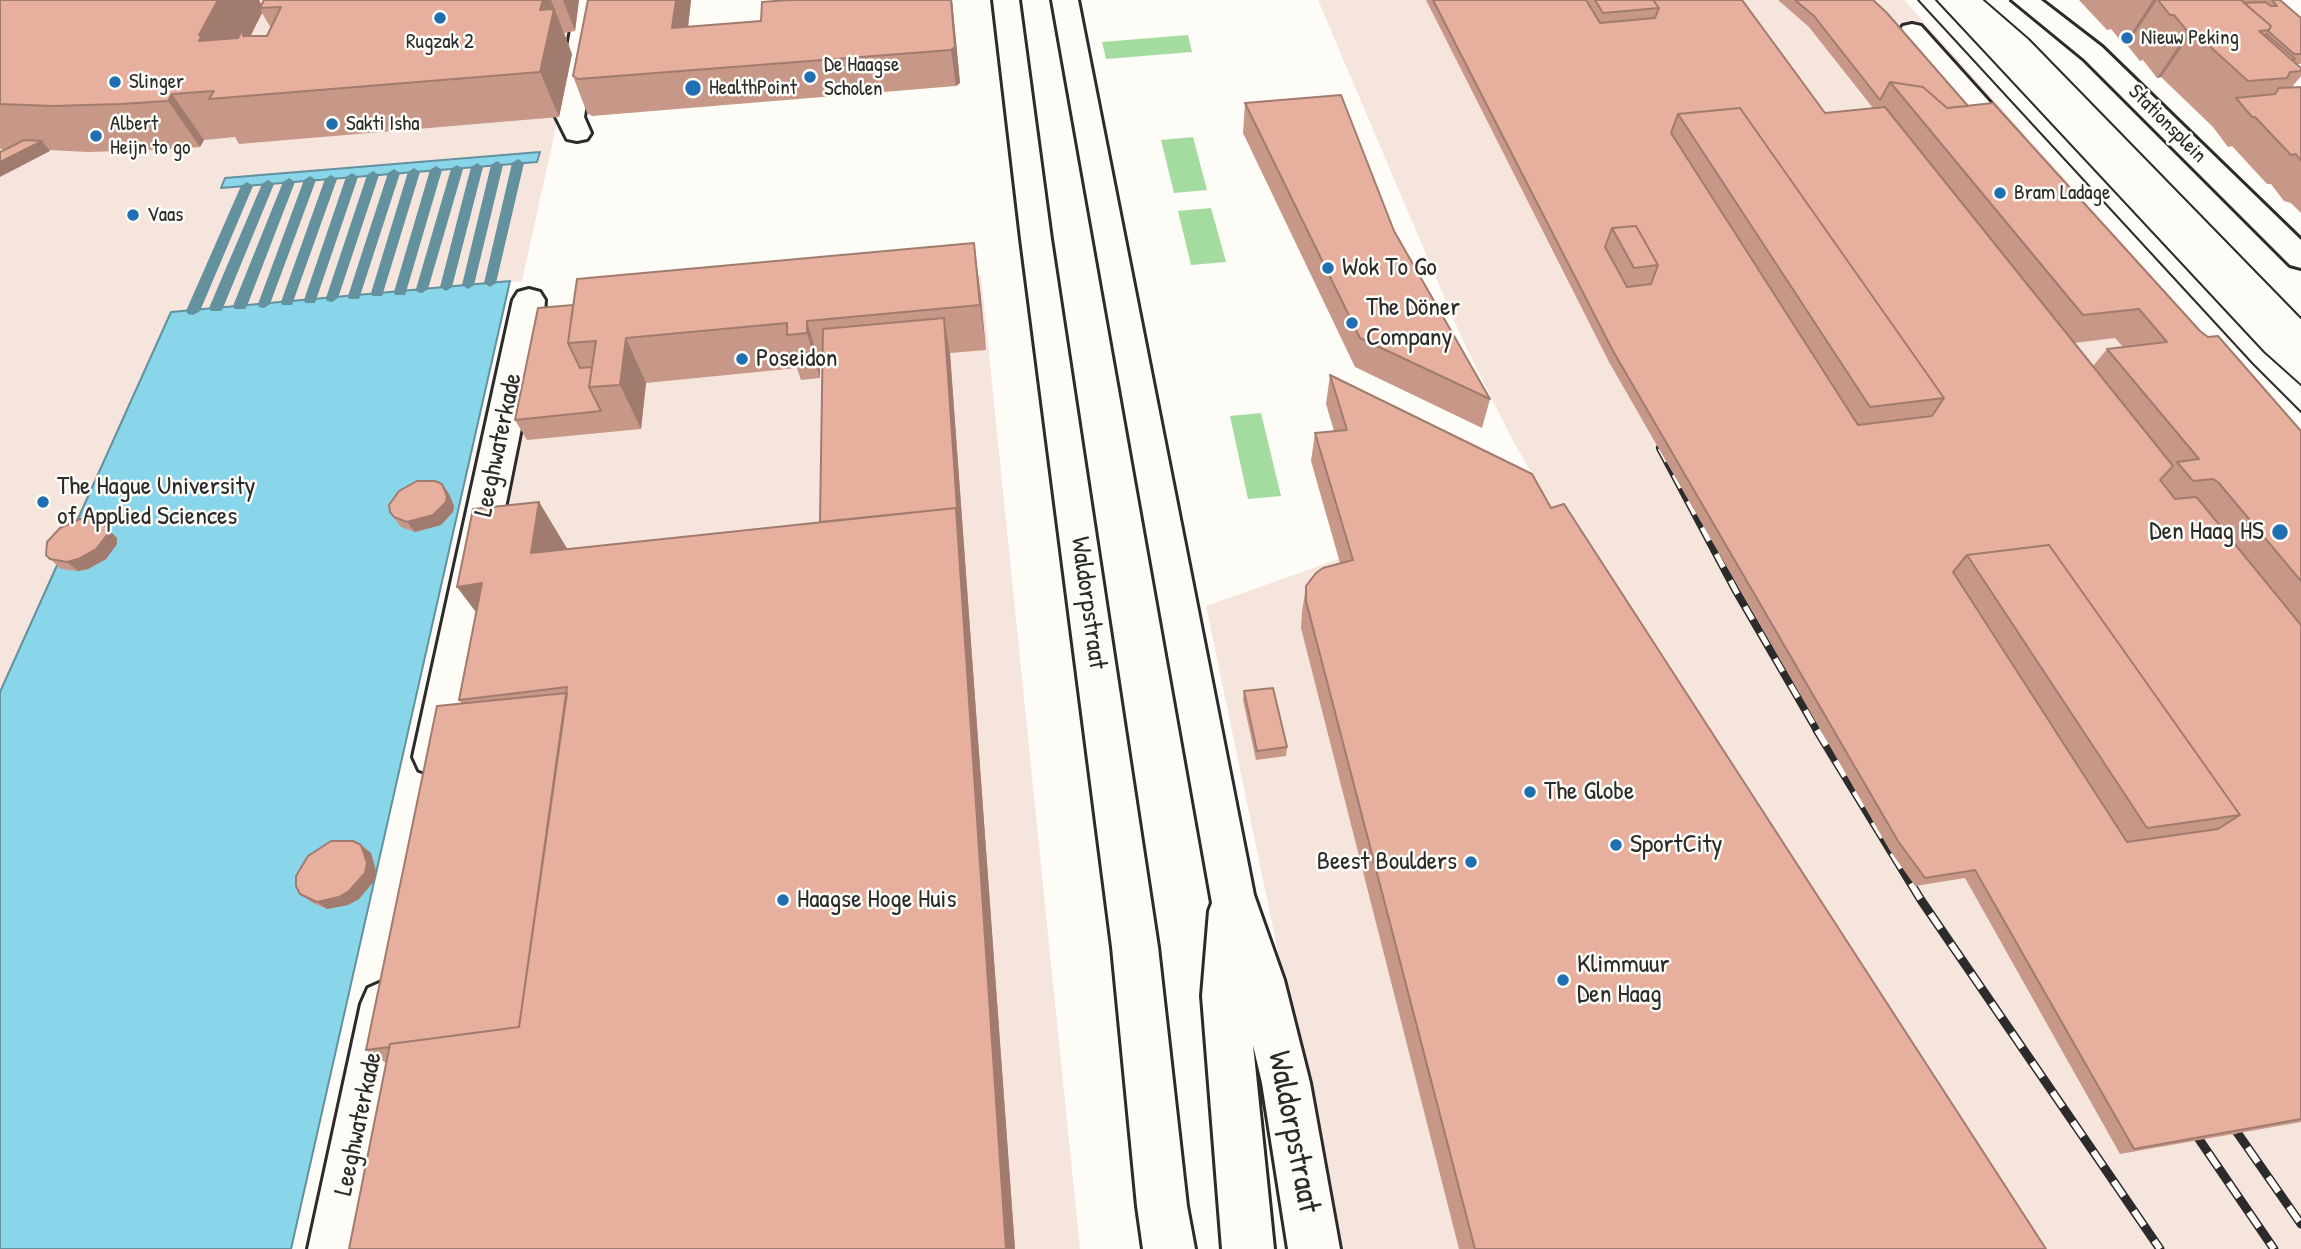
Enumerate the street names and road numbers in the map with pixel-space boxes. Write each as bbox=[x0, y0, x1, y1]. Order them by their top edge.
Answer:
street label: Stationsplein bbox=[2123, 80, 2211, 168]
street label: Leeghwaterkade bbox=[469, 370, 529, 520]
street label: Waldorpstraat bbox=[1063, 535, 1113, 671]
street label: Waldorpstraat bbox=[1259, 1048, 1327, 1216]
street label: Leeghwaterkade bbox=[329, 1049, 389, 1199]

